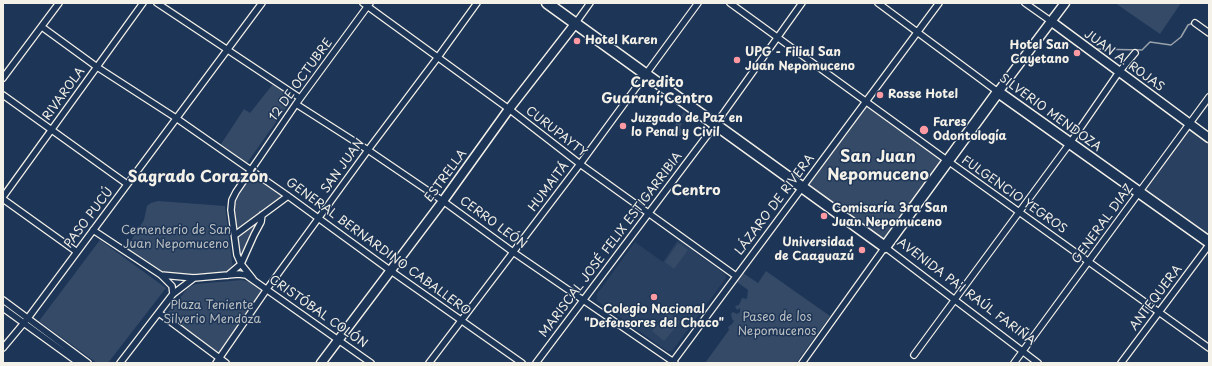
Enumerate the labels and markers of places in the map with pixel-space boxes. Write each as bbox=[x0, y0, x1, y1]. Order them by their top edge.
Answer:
place label: Hotel Karen bbox=[585, 34, 658, 48]
marker: Hotel Karen bbox=[572, 36, 582, 46]
place label: Hotel San Cayetano bbox=[1010, 39, 1069, 67]
place label: UPG - Filial San Juan Nepomuceno bbox=[745, 46, 855, 74]
marker: Hotel San Cayetano bbox=[1072, 48, 1082, 58]
marker: UPG - Filial San Juan Nepomuceno bbox=[732, 55, 742, 65]
place label: Rosse Hotel bbox=[888, 88, 958, 102]
marker: Rosse Hotel bbox=[875, 90, 885, 100]
place label: Juzgado de Paz en lo Penal y Civil bbox=[631, 112, 743, 140]
place label: Fares Odontología bbox=[933, 116, 1007, 144]
marker: Juzgado de Paz en lo Penal y Civil bbox=[618, 121, 628, 131]
marker: Fares Odontología bbox=[918, 124, 930, 136]
place label: Comisaría 3ra San Juan Nepomuceno bbox=[832, 202, 948, 230]
marker: Comisaría 3ra San Juan Nepomuceno bbox=[819, 211, 829, 221]
place label: Universidad de Caaguazú bbox=[775, 236, 854, 264]
marker: Universidad de Caaguazú bbox=[857, 245, 867, 255]
marker: Colegio Nacional "Defensores del Chaco" bbox=[649, 292, 659, 302]
place label: Colegio Nacional "Defensores del Chaco" bbox=[584, 303, 724, 331]

